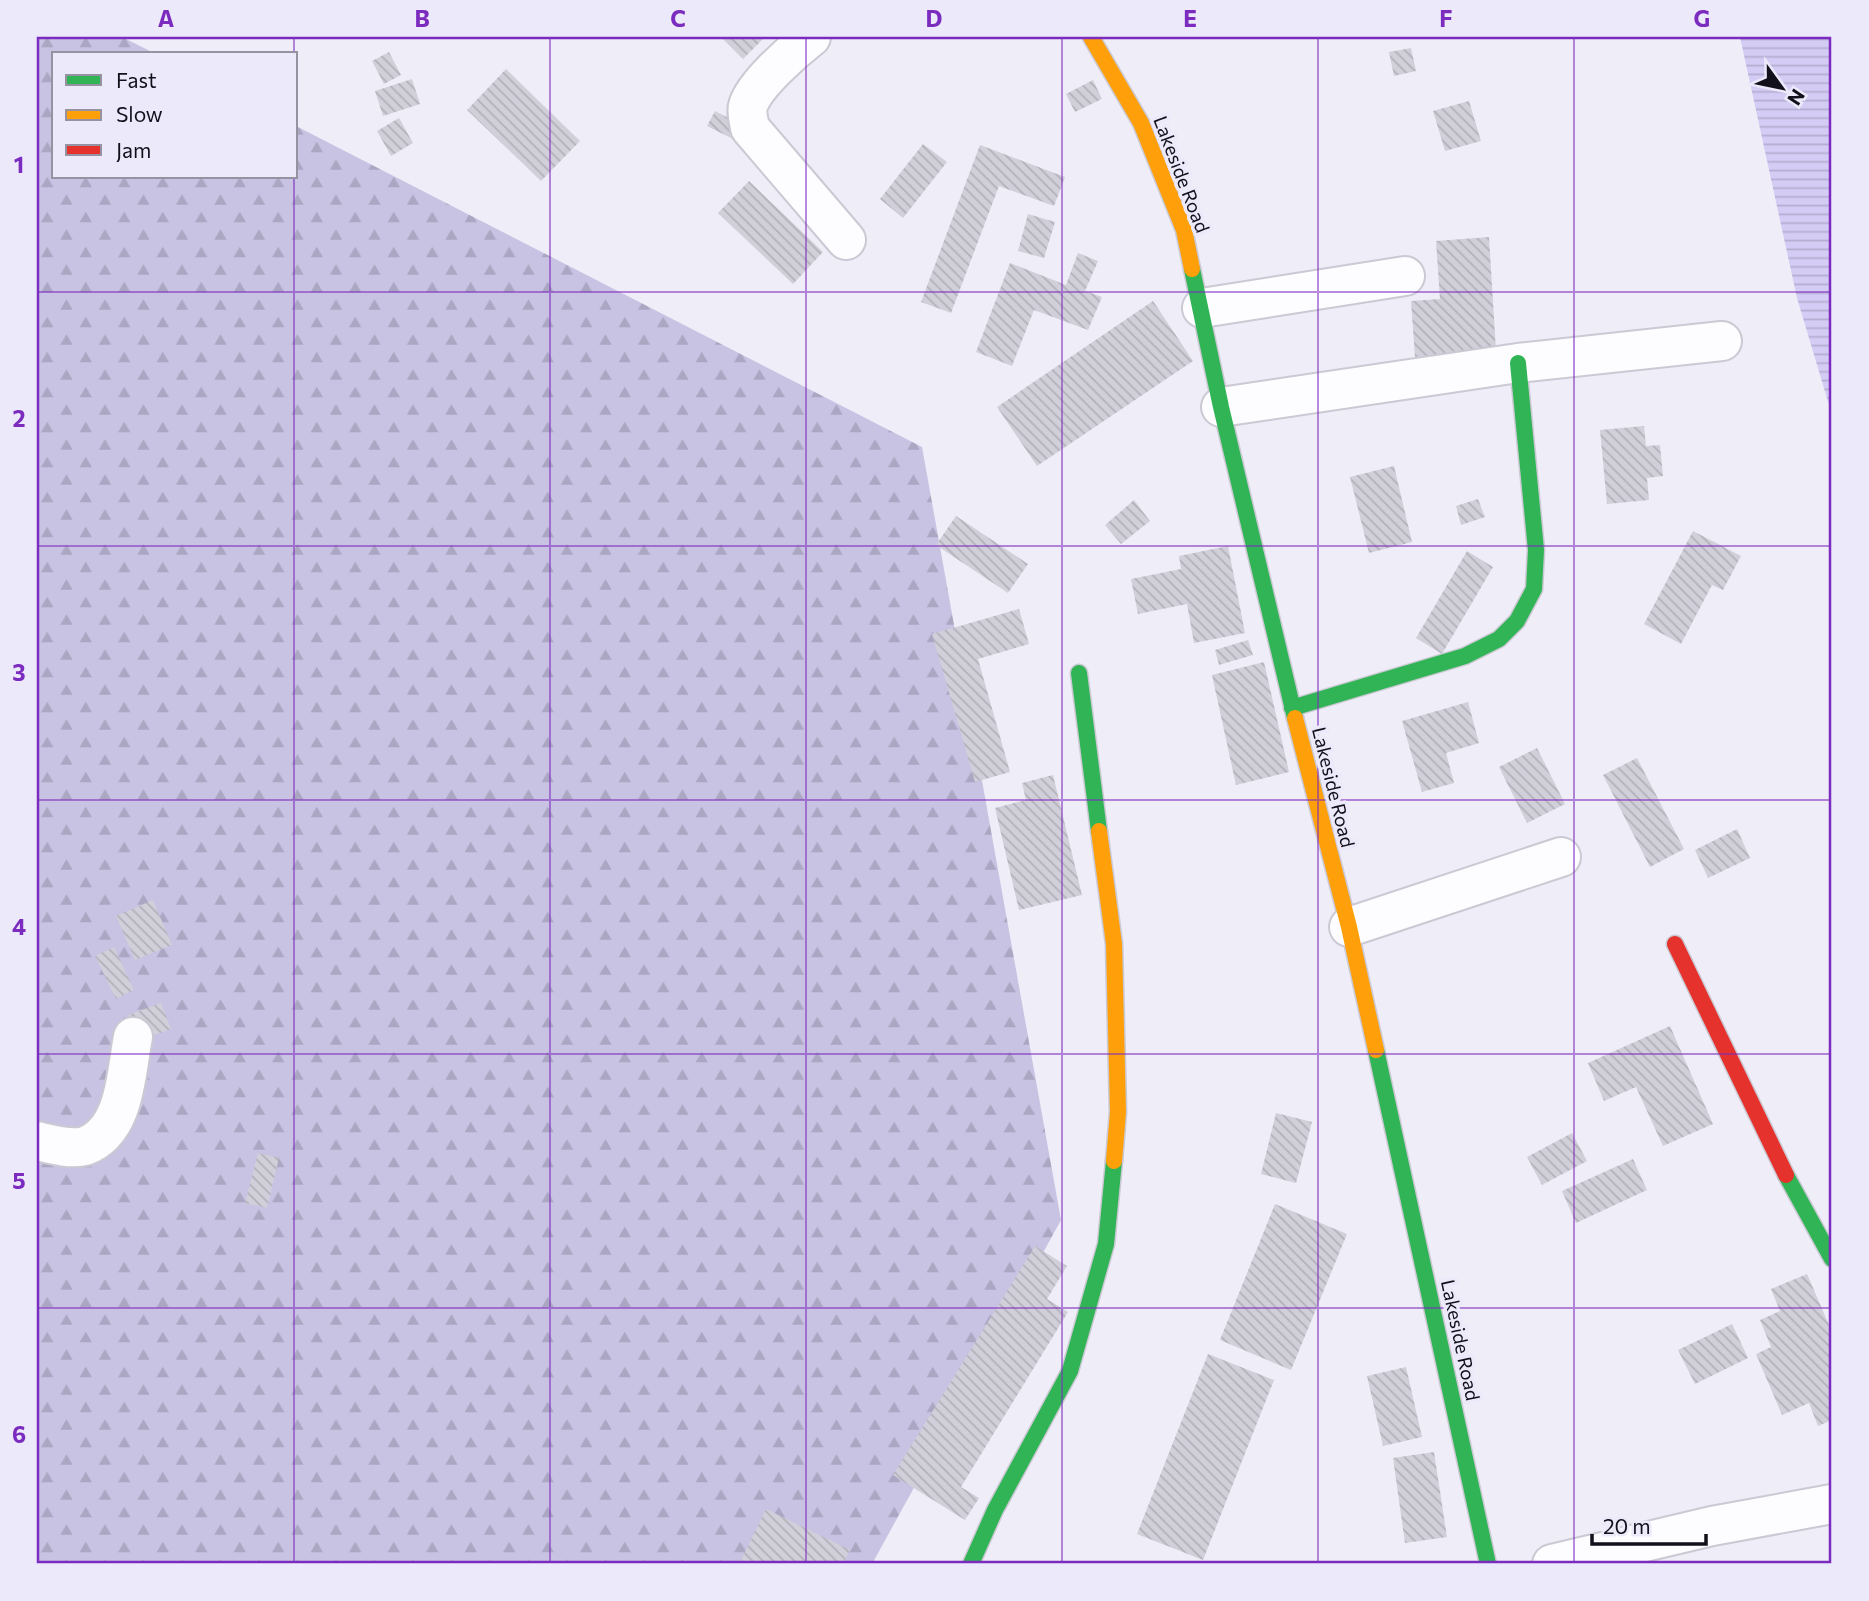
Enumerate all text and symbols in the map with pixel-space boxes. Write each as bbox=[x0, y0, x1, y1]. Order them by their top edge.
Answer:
text: A bbox=[158, 4, 175, 32]
text: B bbox=[414, 4, 430, 32]
text: C bbox=[670, 4, 686, 32]
text: D bbox=[926, 4, 943, 32]
text: E bbox=[1183, 4, 1197, 32]
text: F bbox=[1439, 4, 1453, 32]
text: G bbox=[1694, 4, 1710, 32]
legend bbox=[52, 52, 298, 178]
north arrow bbox=[1746, 52, 1816, 122]
text: Fast bbox=[116, 67, 157, 92]
text: N bbox=[1783, 85, 1810, 110]
text: Slow bbox=[116, 101, 163, 126]
street label: Lakeside Road bbox=[1149, 112, 1215, 236]
text: Jam bbox=[116, 137, 151, 162]
text: 1 bbox=[14, 150, 24, 178]
text: 2 bbox=[12, 404, 26, 432]
text: 3 bbox=[12, 658, 26, 686]
street label: Lakeside Road bbox=[1308, 724, 1360, 850]
text: 4 bbox=[12, 912, 26, 940]
text: 5 bbox=[12, 1166, 26, 1194]
street label: Lakeside Road bbox=[1437, 1277, 1485, 1403]
text: 6 bbox=[12, 1420, 26, 1448]
scale bar bbox=[1592, 1503, 1706, 1547]
text: 20 m bbox=[1603, 1513, 1651, 1538]

